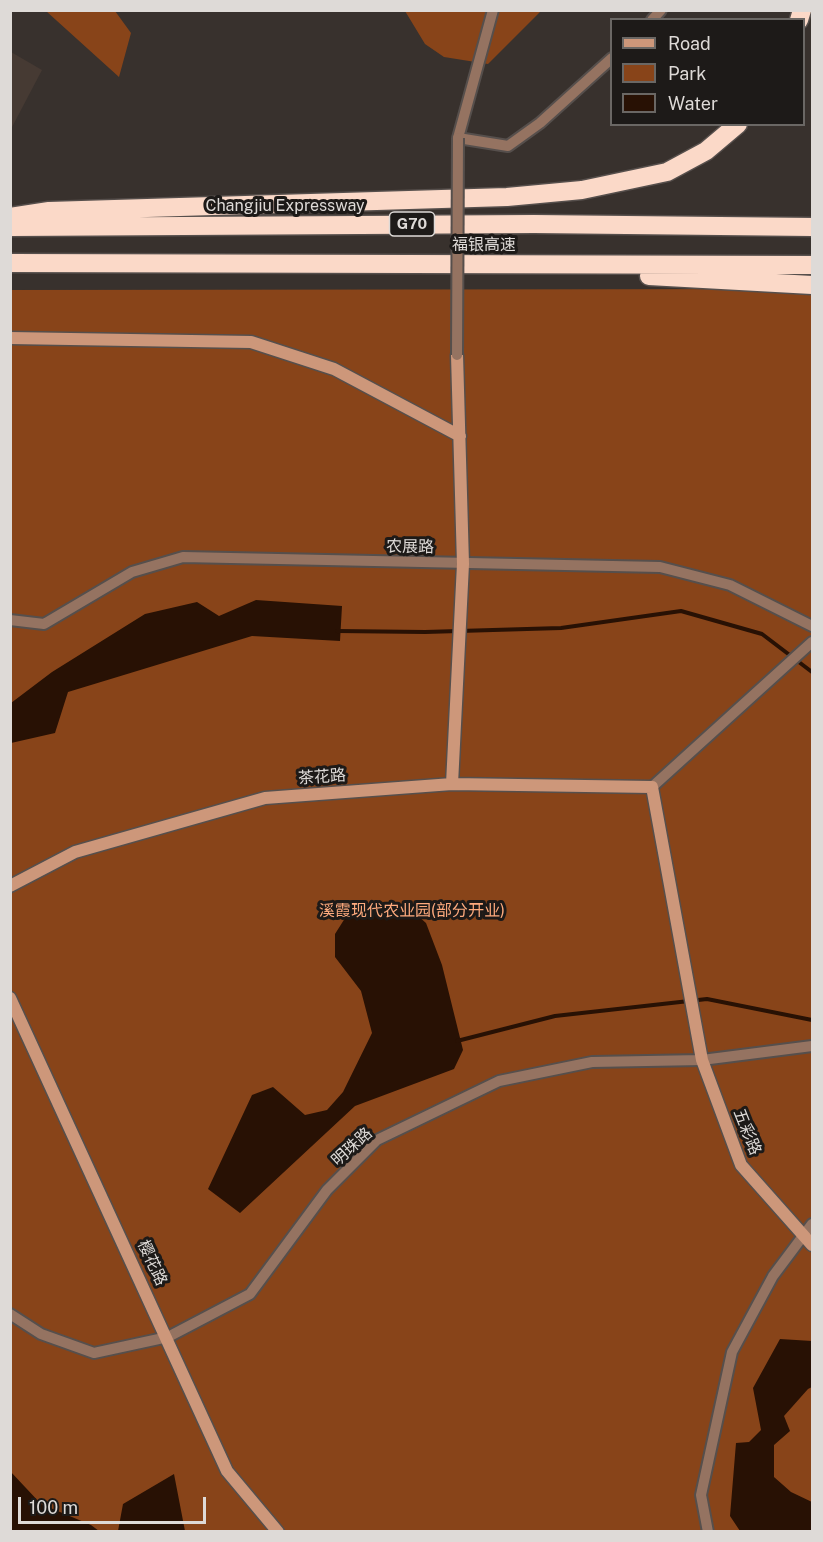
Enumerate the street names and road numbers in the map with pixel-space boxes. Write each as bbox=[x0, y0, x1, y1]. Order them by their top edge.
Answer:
street label: Changjiu Expressway bbox=[205, 196, 365, 216]
road number: G70 bbox=[390, 212, 434, 236]
street label: 福银高速 bbox=[452, 235, 516, 255]
street label: 农展路 bbox=[386, 537, 434, 557]
street label: 茶花路 bbox=[297, 766, 347, 788]
street label: 五彩路 bbox=[729, 1106, 765, 1158]
street label: 明珠路 bbox=[328, 1124, 376, 1170]
street label: 樱花路 bbox=[133, 1237, 171, 1289]

